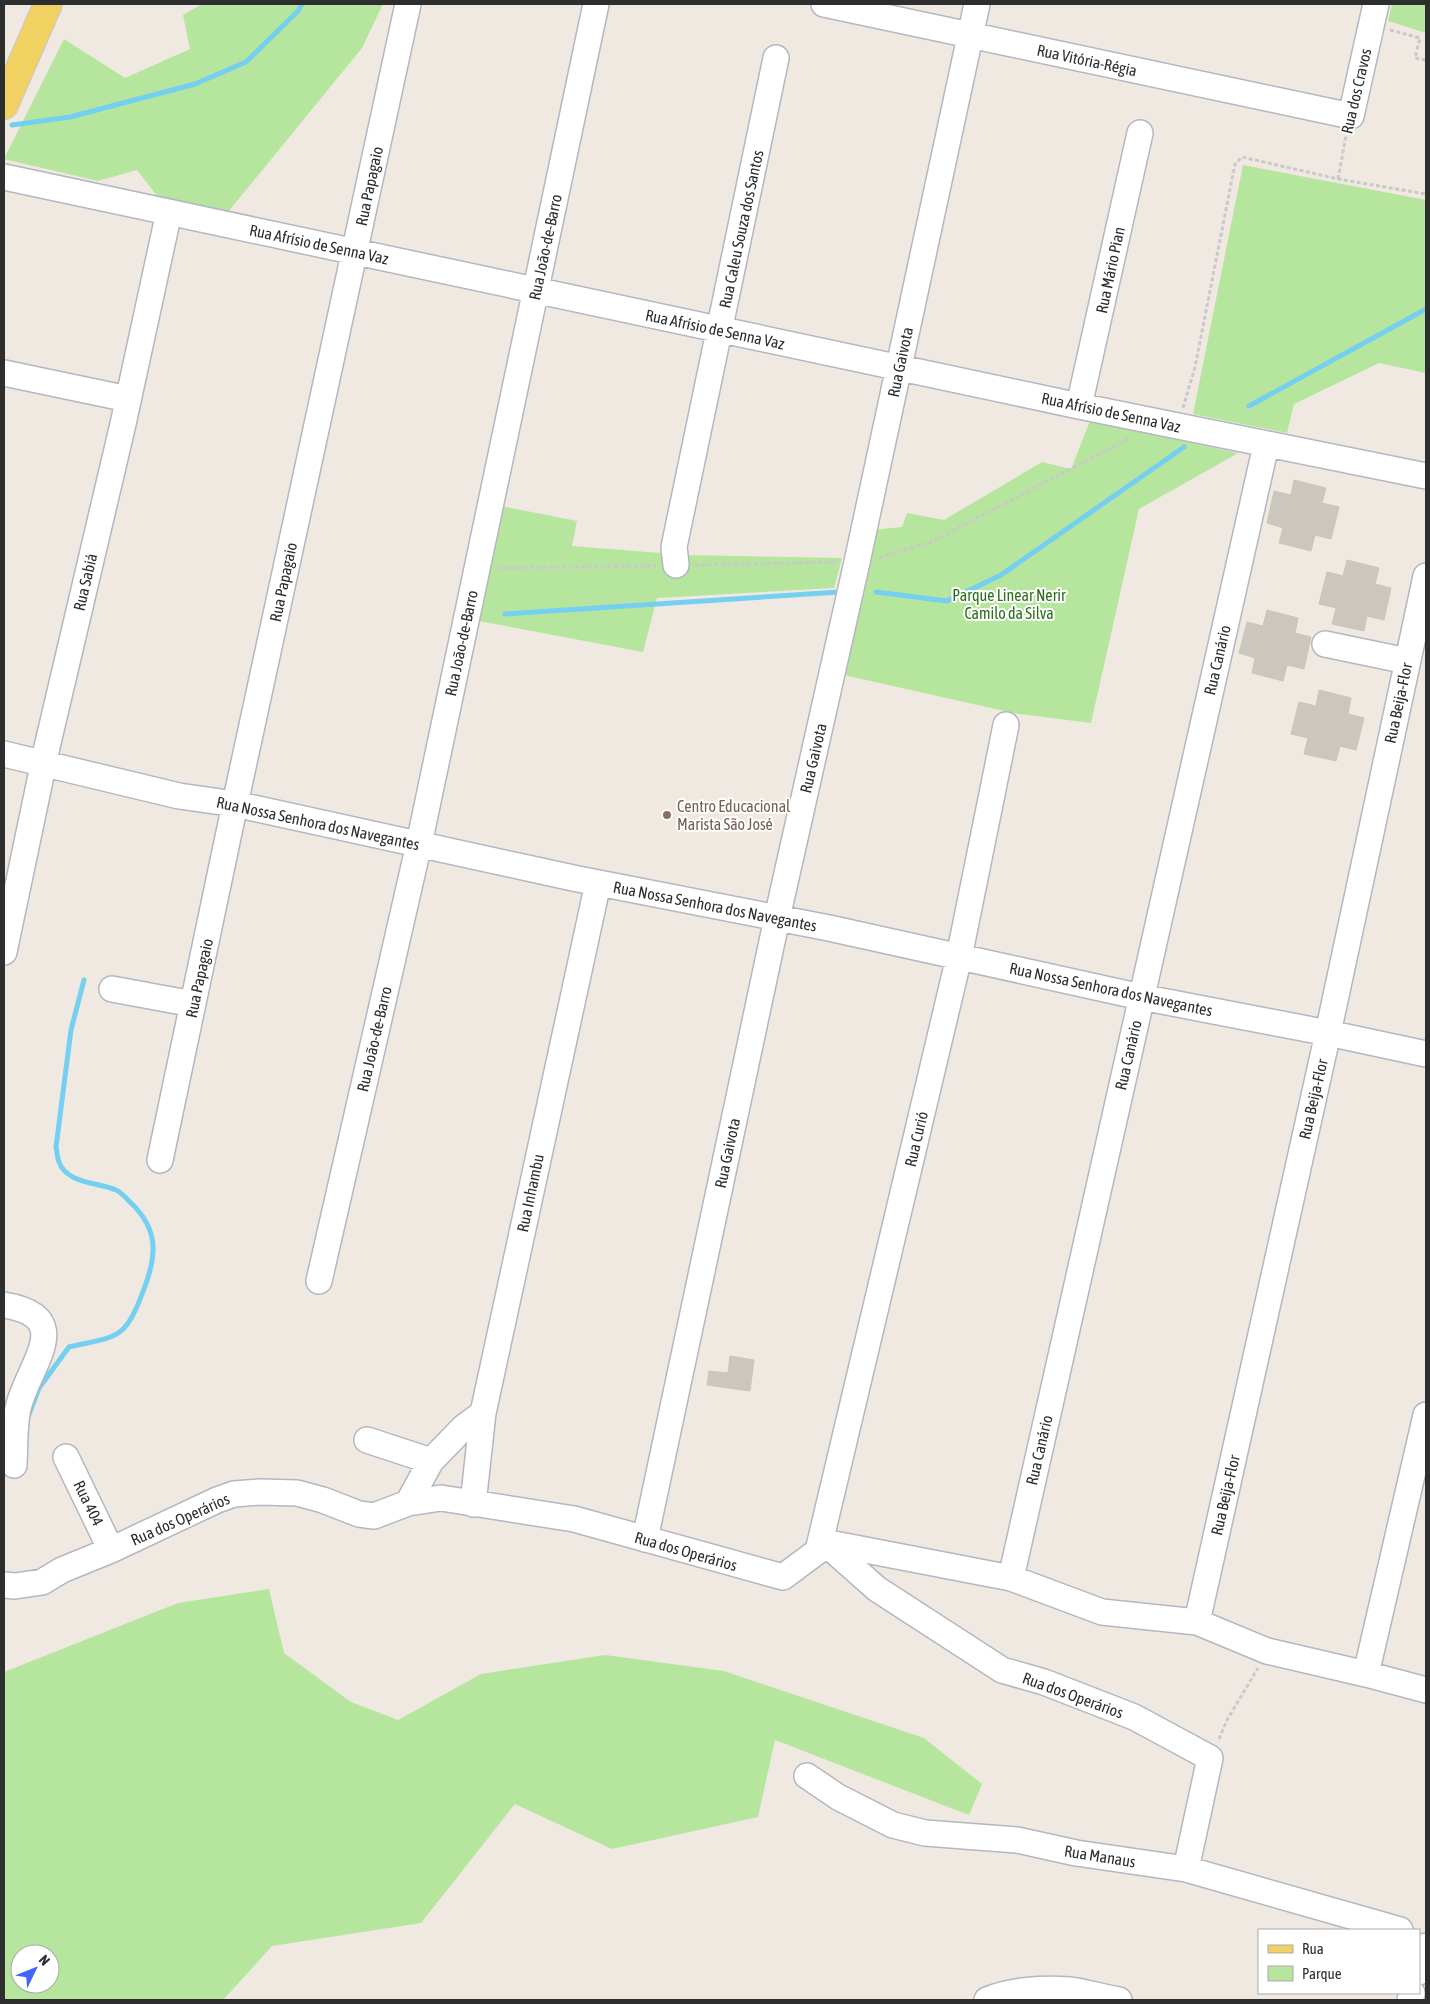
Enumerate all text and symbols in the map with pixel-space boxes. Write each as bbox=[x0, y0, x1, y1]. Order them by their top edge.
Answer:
street label: Rua Vitória-Régia bbox=[1035, 41, 1139, 80]
street label: Rua dos Cravos bbox=[1337, 46, 1375, 135]
street label: Rua Papagaio bbox=[352, 145, 387, 227]
street label: Rua Caleu Souza dos Santos bbox=[715, 148, 767, 310]
street label: Rua João-de-Barro bbox=[525, 192, 565, 302]
street label: Rua Afrísio de Senna Vaz bbox=[248, 220, 390, 268]
street label: Rua Mário Pian bbox=[1092, 225, 1128, 315]
street label: Rua Afrísio de Senna Vaz bbox=[644, 305, 786, 353]
street label: Rua Gaivota bbox=[884, 325, 916, 399]
street label: Rua Afrísio de Senna Vaz bbox=[1040, 388, 1182, 436]
street label: Rua Papagaio bbox=[266, 541, 301, 623]
street label: Rua Sabiá bbox=[70, 552, 100, 612]
park label: Parque Linear Nerir Camilo da Silva bbox=[952, 586, 1066, 622]
street label: Rua João-de-Barro bbox=[441, 588, 481, 698]
street label: Rua Canário bbox=[1200, 623, 1234, 697]
street label: Rua Beija-Flor bbox=[1381, 661, 1416, 745]
street label: Rua Gaivota bbox=[796, 721, 830, 795]
street label: Rua Nossa Senhora dos Navegantes bbox=[215, 793, 421, 854]
place label: Centro Educacional Marista São José bbox=[677, 797, 791, 833]
marker: Centro Educacional Marista São José bbox=[661, 809, 673, 821]
street label: Rua Nossa Senhora dos Navegantes bbox=[612, 877, 819, 936]
street label: Rua Papagaio bbox=[182, 937, 217, 1019]
street label: Rua Nossa Senhora dos Navegantes bbox=[1008, 959, 1214, 1020]
street label: Rua João-de-Barro bbox=[353, 984, 395, 1094]
street label: Rua Canário bbox=[1111, 1018, 1145, 1092]
street label: Rua Beija-Flor bbox=[1295, 1057, 1332, 1141]
street label: Rua Curió bbox=[901, 1110, 931, 1168]
street label: Rua Gaivota bbox=[711, 1116, 743, 1190]
street label: Rua Inhambu bbox=[513, 1152, 547, 1234]
street label: Rua Canário bbox=[1022, 1413, 1056, 1487]
street label: Rua Beija-Flor bbox=[1207, 1453, 1244, 1537]
street label: Rua 404 bbox=[70, 1478, 108, 1528]
street label: Rua dos Operários bbox=[128, 1489, 233, 1550]
street label: Rua dos Operários bbox=[632, 1528, 740, 1575]
street label: Rua dos Operários bbox=[1020, 1668, 1126, 1723]
street label: Rua Manaus bbox=[1063, 1841, 1137, 1871]
legend bbox=[1258, 1929, 1420, 1994]
text: Rua bbox=[1302, 1940, 1324, 1957]
north arrow bbox=[10, 1944, 60, 1994]
text: N bbox=[36, 1952, 53, 1969]
text: Parque bbox=[1302, 1965, 1342, 1982]

